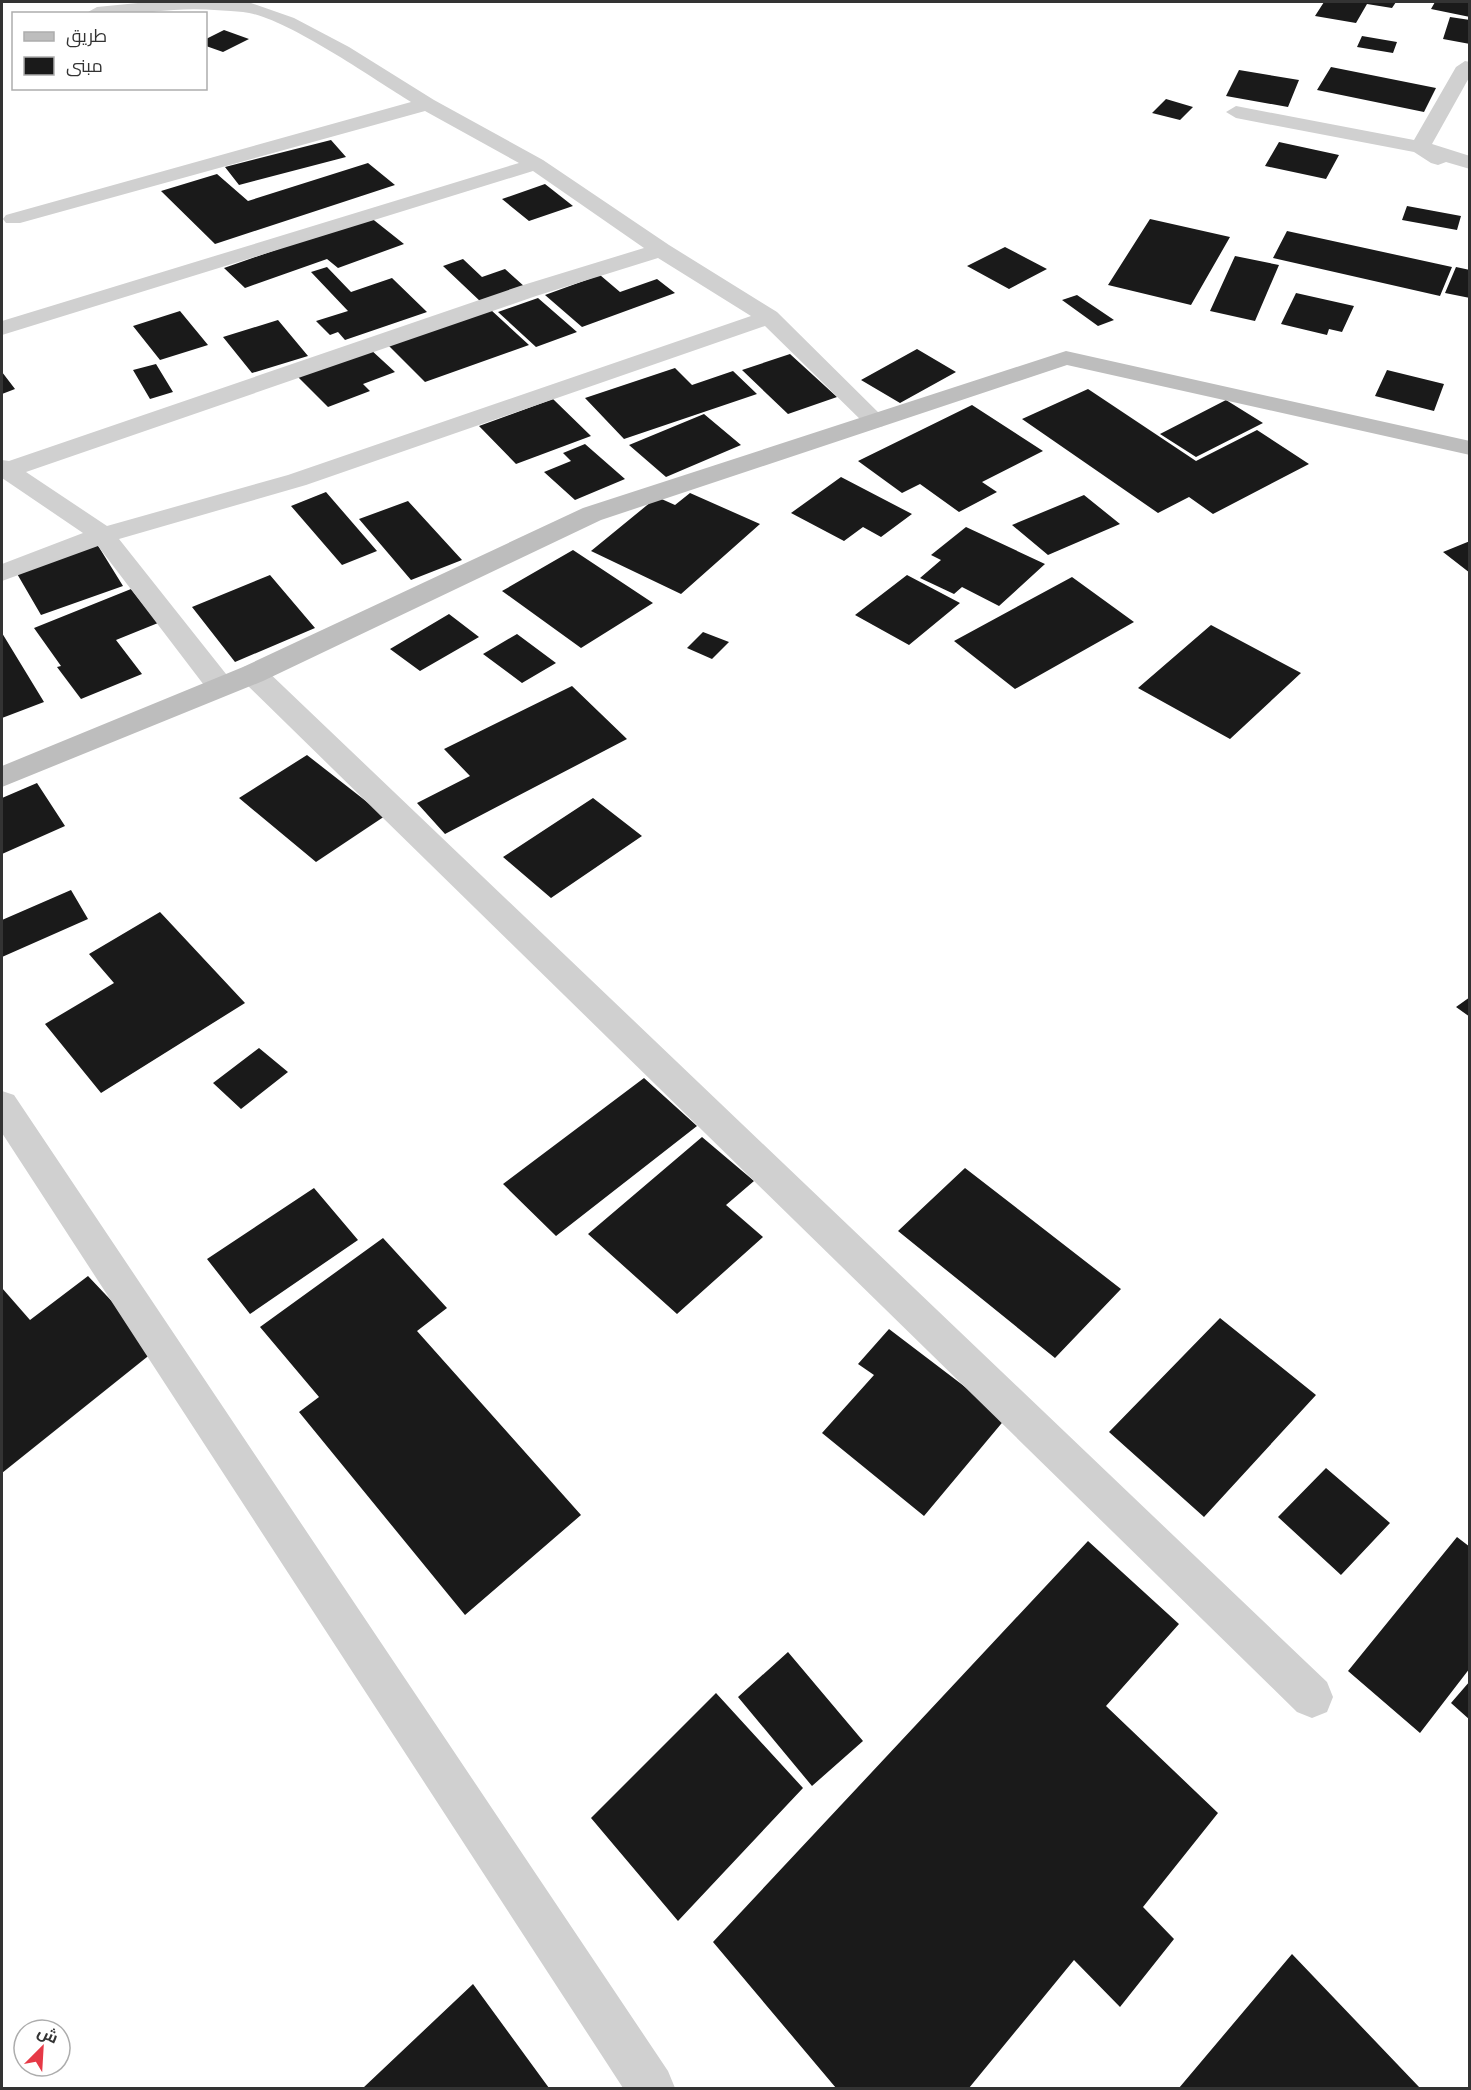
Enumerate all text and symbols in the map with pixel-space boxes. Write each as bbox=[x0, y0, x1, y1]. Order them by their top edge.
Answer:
legend bbox=[12, 12, 207, 90]
text: طريق bbox=[66, 23, 107, 48]
text: مبنى bbox=[66, 53, 103, 77]
north arrow bbox=[12, 2018, 72, 2078]
text: ش bbox=[34, 2020, 62, 2049]

